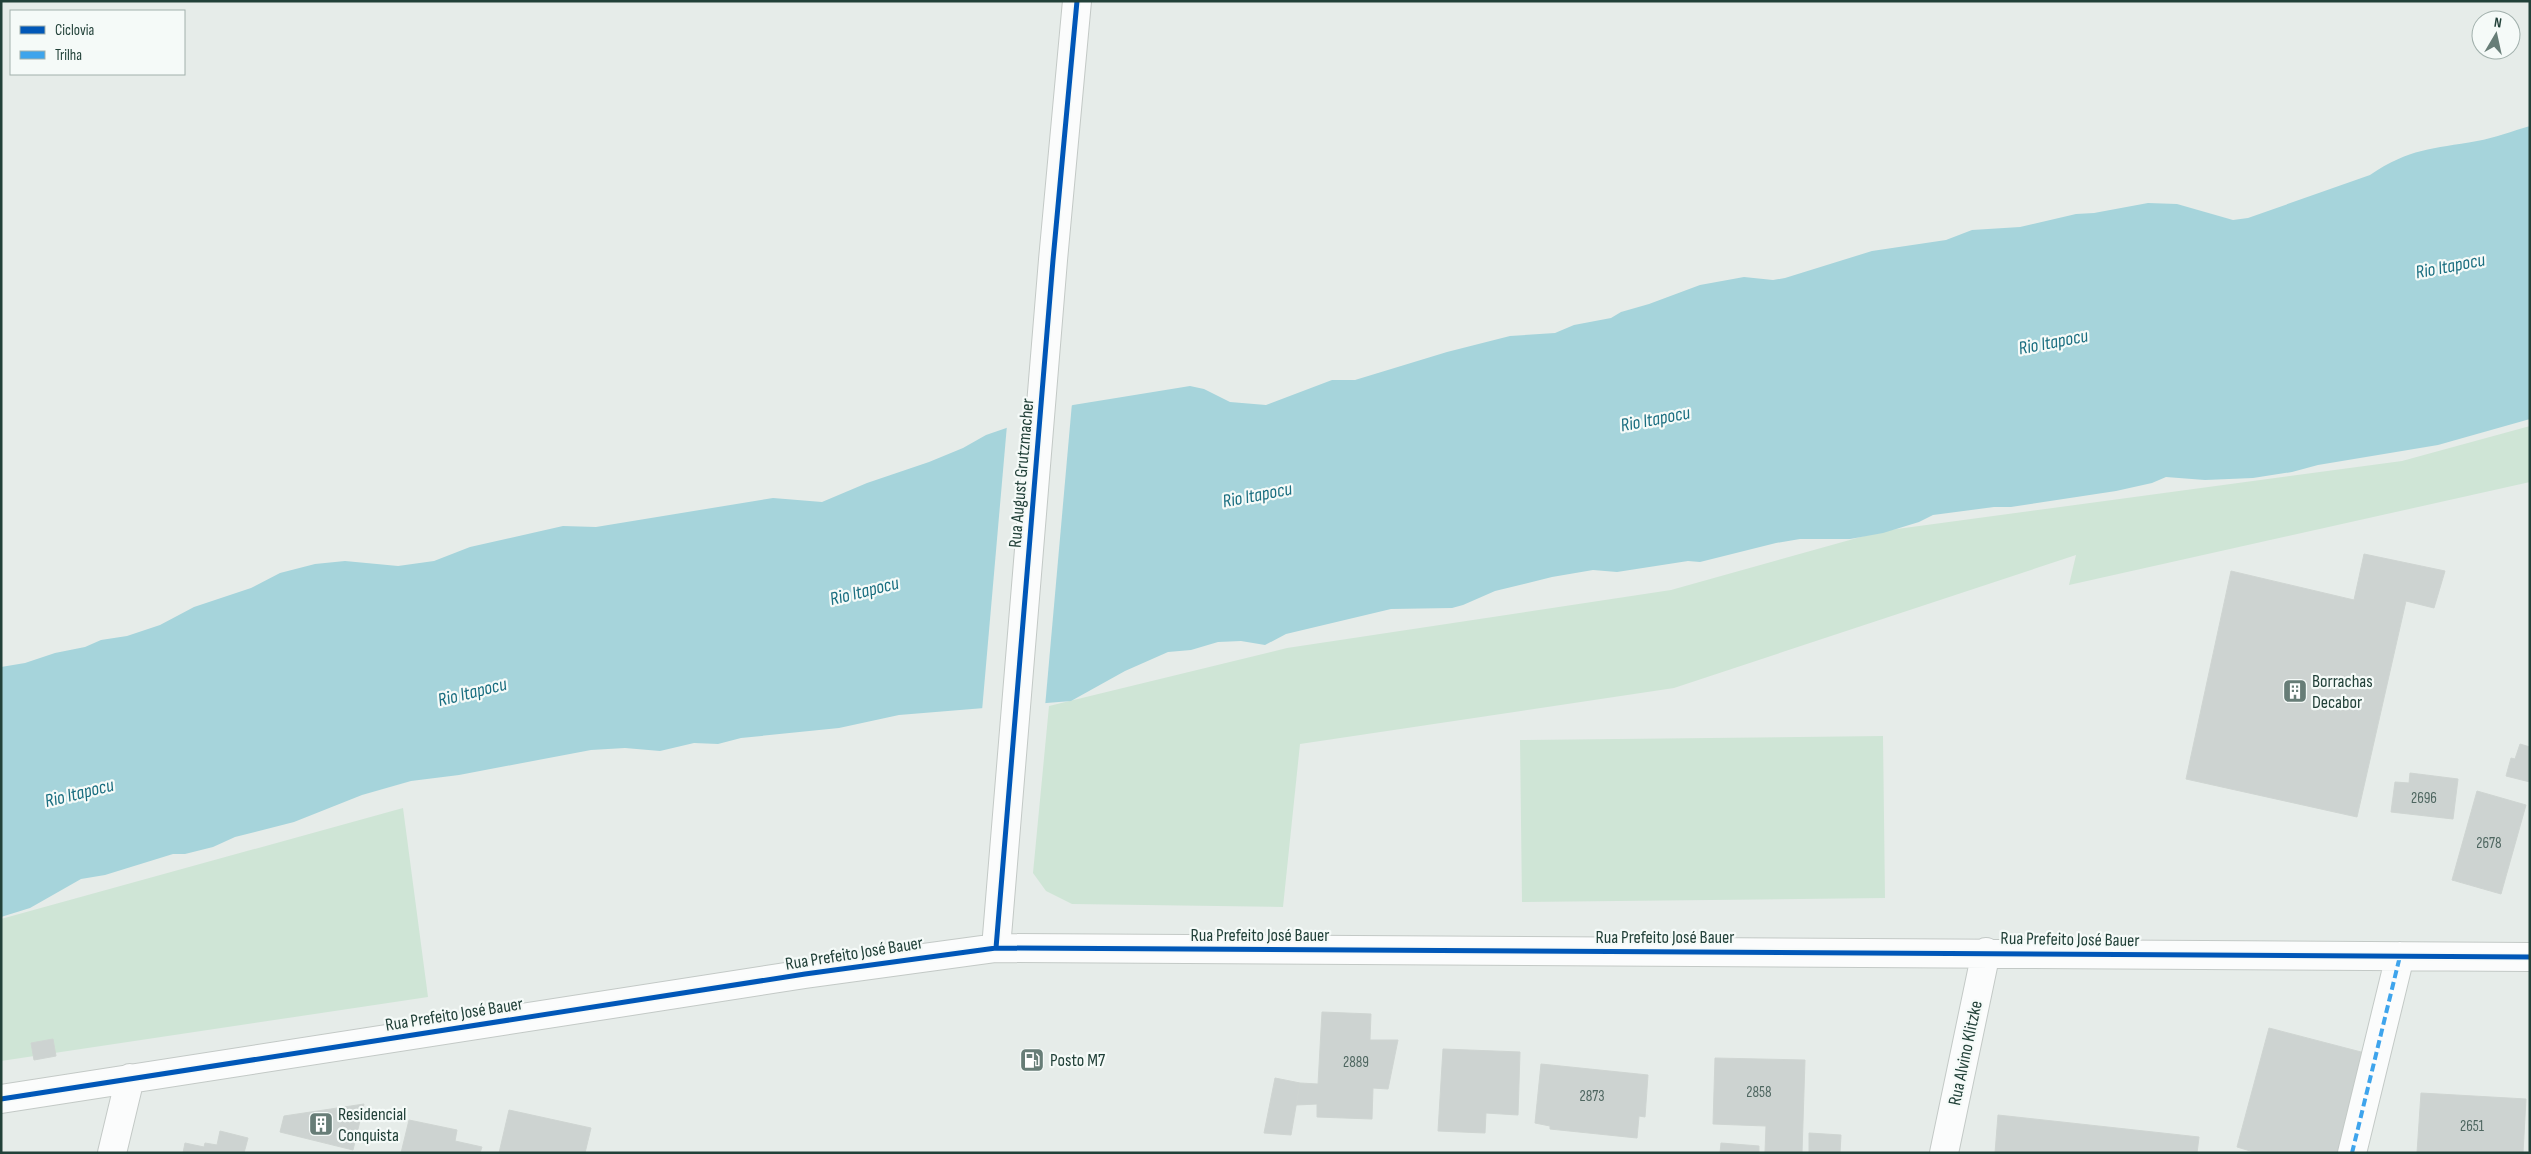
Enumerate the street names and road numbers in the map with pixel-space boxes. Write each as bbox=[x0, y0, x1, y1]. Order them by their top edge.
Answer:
street label: Rua August Grutzmacher bbox=[1005, 397, 1038, 549]
street label: Rua Prefeito José Bauer bbox=[1190, 925, 1330, 946]
street label: Rua Prefeito José Bauer bbox=[1595, 927, 1735, 948]
street label: Rua Prefeito José Bauer bbox=[2000, 928, 2140, 951]
street label: Rua Prefeito José Bauer bbox=[784, 932, 924, 975]
street label: Rua Prefeito José Bauer bbox=[384, 993, 524, 1036]
street label: Rua Alvino Klitzke bbox=[1944, 999, 1987, 1107]

